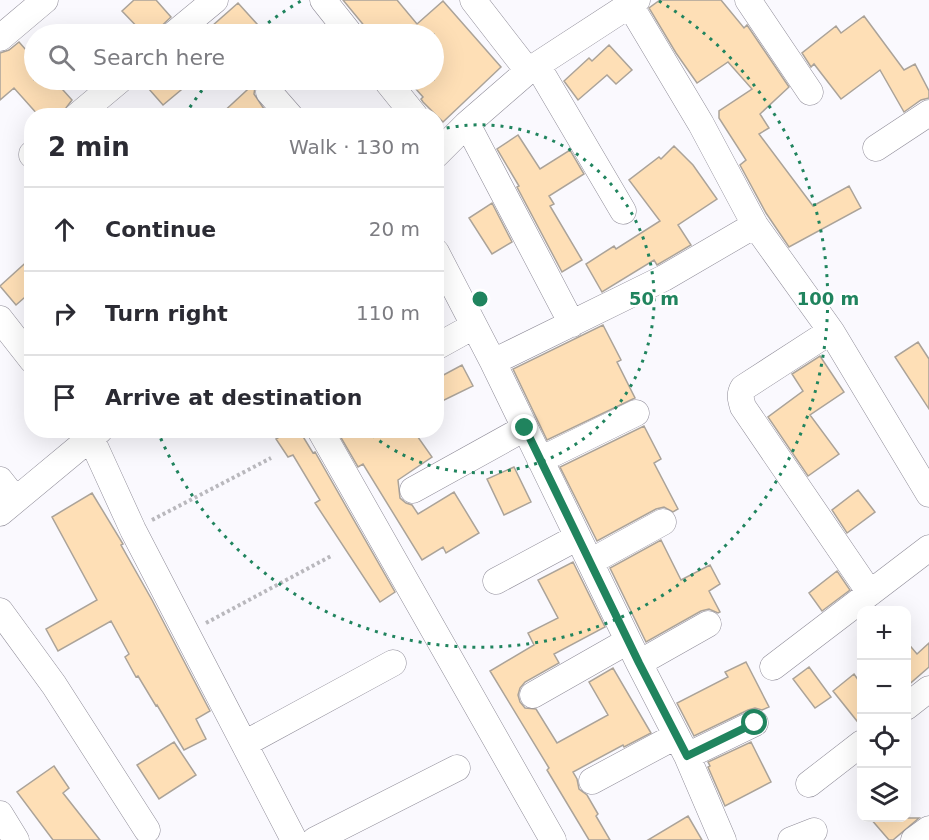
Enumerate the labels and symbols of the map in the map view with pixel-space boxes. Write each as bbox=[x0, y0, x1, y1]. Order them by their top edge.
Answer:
text: 50 m bbox=[629, 288, 679, 309]
text: 100 m bbox=[797, 288, 859, 309]
centre of rings bbox=[470, 289, 490, 309]
route end bbox=[511, 414, 537, 440]
route start bbox=[741, 709, 767, 735]

